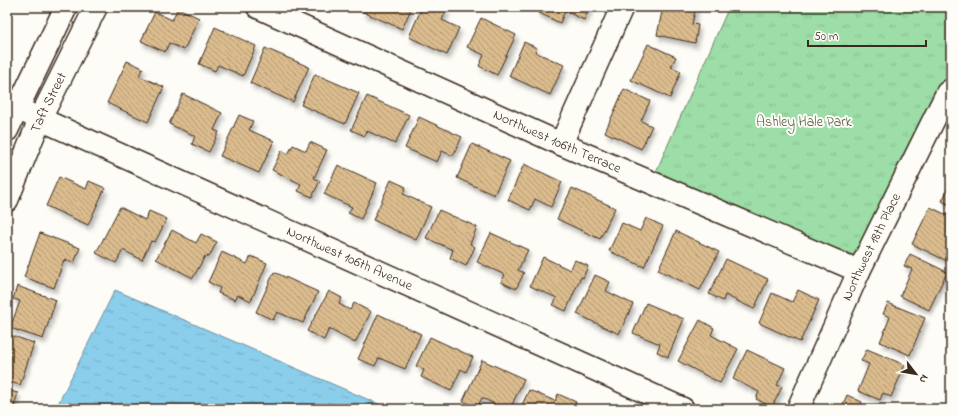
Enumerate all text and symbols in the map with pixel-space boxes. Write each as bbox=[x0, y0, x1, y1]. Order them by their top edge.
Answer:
scale bar bbox=[808, 22, 926, 48]
text: 50 m bbox=[814, 28, 838, 46]
street label: Taft Street bbox=[25, 68, 72, 136]
street label: Northwest 106th Terrace bbox=[490, 104, 625, 179]
park label: Ashley Hale Park bbox=[756, 112, 853, 134]
street label: Northwest 18th Place bbox=[837, 189, 907, 304]
street label: Northwest 106th Avenue bbox=[283, 221, 417, 297]
north arrow bbox=[896, 354, 936, 394]
text: N bbox=[915, 371, 932, 386]

